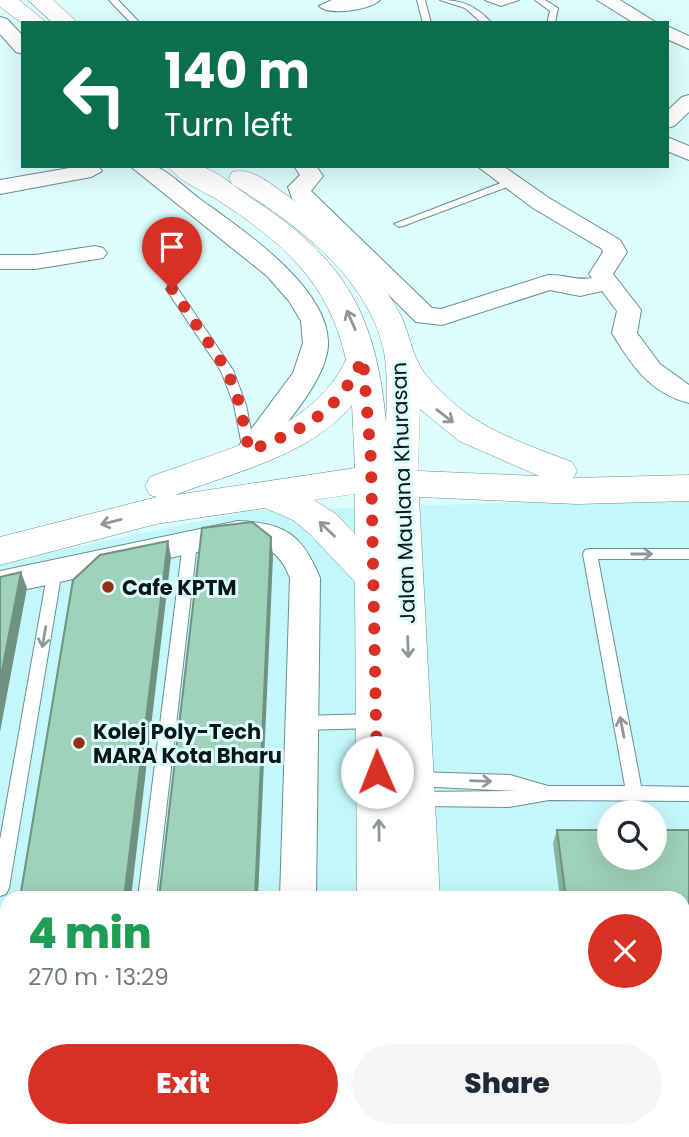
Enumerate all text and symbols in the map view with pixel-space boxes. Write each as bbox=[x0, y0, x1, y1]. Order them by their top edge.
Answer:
text: 140 m bbox=[164, 37, 310, 105]
icon: left bbox=[49, 49, 140, 140]
text: Turn left bbox=[164, 102, 293, 147]
pin bbox=[142, 217, 202, 289]
icon: arrive bbox=[153, 228, 191, 266]
one-way arrow bbox=[344, 310, 357, 331]
street label: Jalan Maulana Khurasan bbox=[384, 361, 422, 625]
one-way arrow bbox=[436, 409, 454, 424]
one-way arrow bbox=[100, 516, 123, 529]
one-way arrow bbox=[318, 520, 335, 537]
one-way arrow bbox=[630, 547, 653, 561]
place label: Cafe KPTM bbox=[122, 573, 237, 602]
marker: Cafe KPTM bbox=[100, 579, 116, 595]
one-way arrow bbox=[37, 625, 50, 648]
one-way arrow bbox=[401, 636, 414, 659]
one-way arrow bbox=[614, 716, 628, 739]
place label: Kolej Poly-Tech MARA Kota Bharu bbox=[93, 717, 282, 770]
marker: Kolej Poly-Tech MARA Kota Bharu bbox=[71, 735, 87, 751]
position arrow bbox=[340, 735, 414, 809]
one-way arrow bbox=[469, 774, 492, 787]
map controls bbox=[597, 800, 667, 870]
button: search bbox=[597, 800, 667, 870]
one-way arrow bbox=[372, 818, 385, 841]
text: 4 min bbox=[28, 904, 152, 963]
button: close bbox=[588, 914, 662, 988]
text: 270 m · 13:29 bbox=[28, 961, 169, 993]
button: Exit bbox=[28, 1044, 338, 1124]
button: Share bbox=[352, 1044, 662, 1124]

